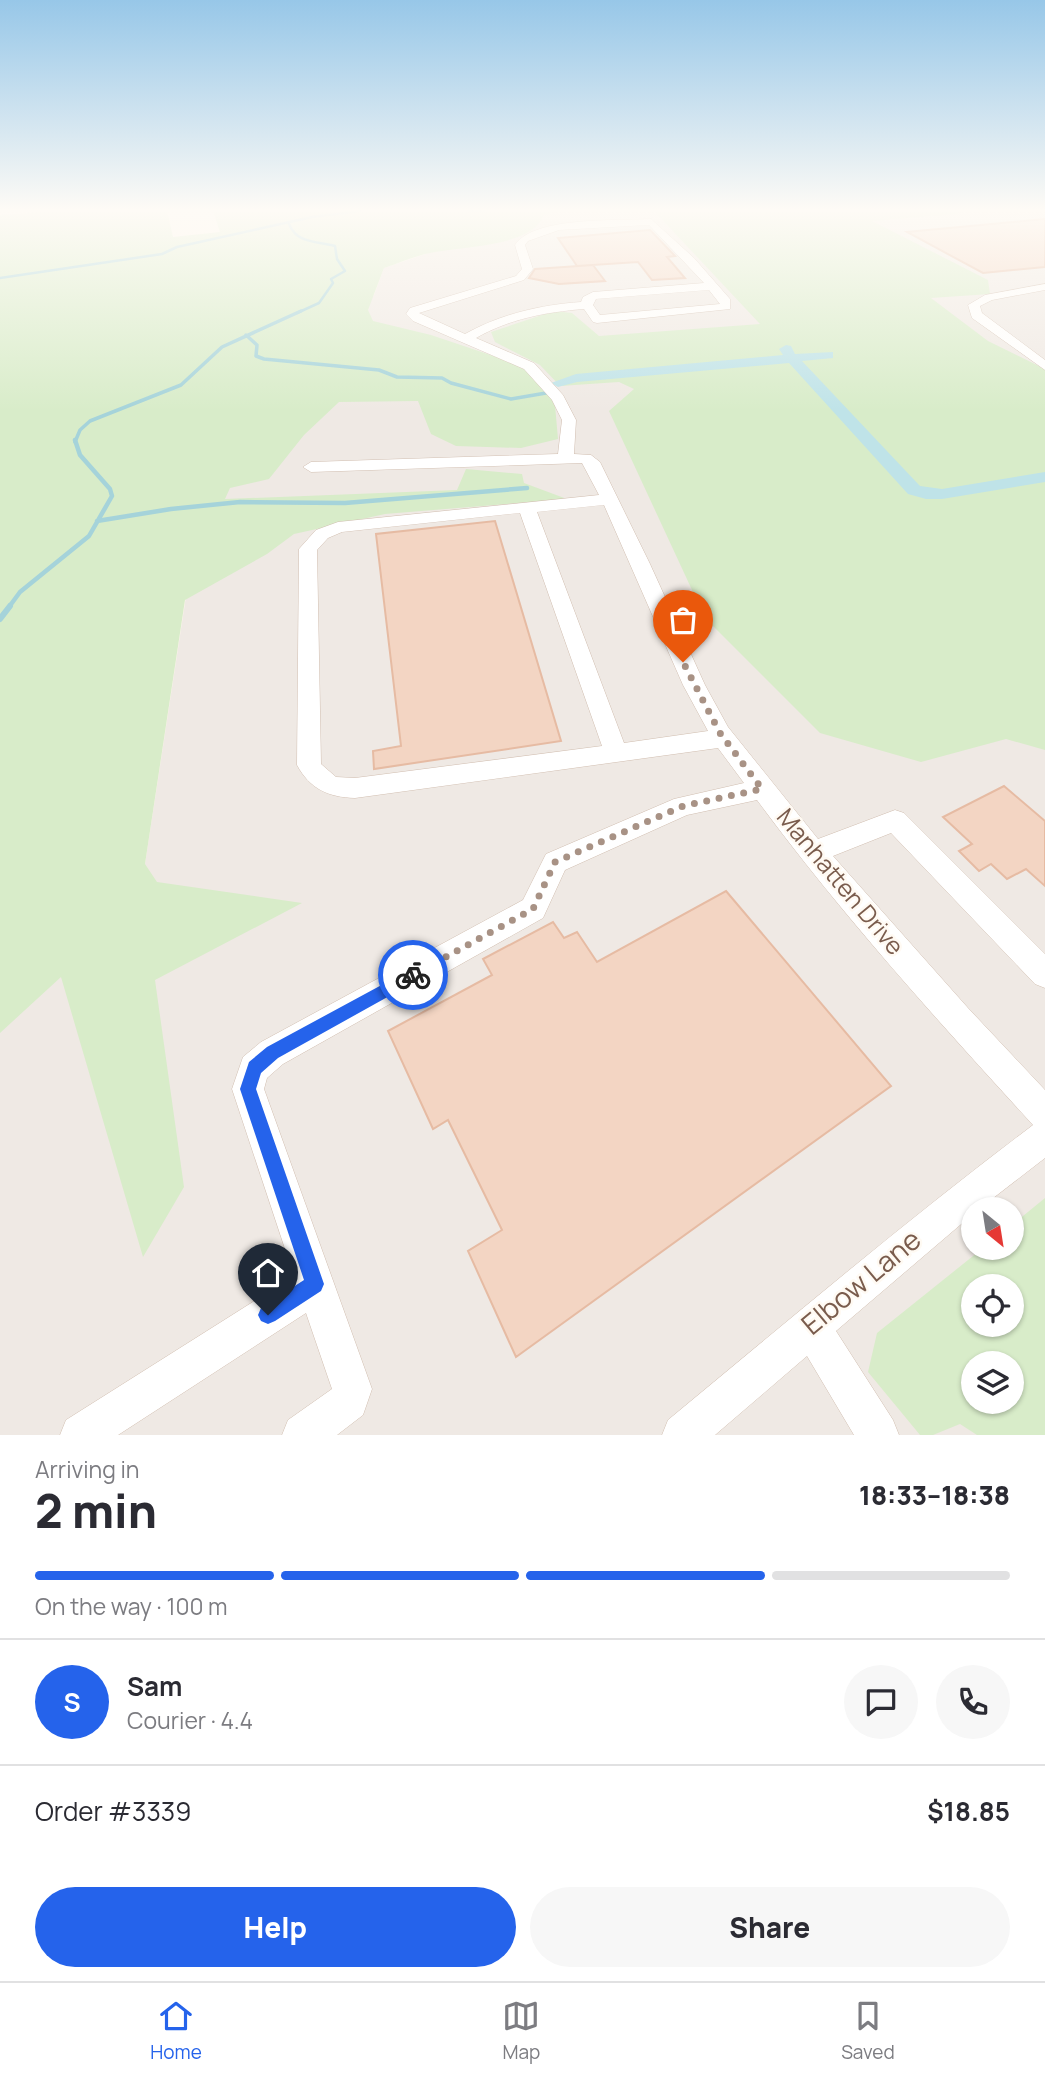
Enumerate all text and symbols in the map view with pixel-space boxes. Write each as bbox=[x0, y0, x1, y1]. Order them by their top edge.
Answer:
pin bbox=[653, 590, 713, 662]
icon: bag bbox=[664, 601, 702, 639]
street label: Manhatten Drive bbox=[770, 801, 912, 961]
courier bbox=[378, 940, 448, 1010]
icon: bike bbox=[394, 956, 432, 994]
north arrow bbox=[961, 1197, 1024, 1260]
map controls bbox=[961, 1197, 1024, 1414]
street label: Elbow Lane bbox=[793, 1220, 928, 1342]
pin bbox=[238, 1243, 298, 1315]
icon: home bbox=[249, 1254, 287, 1292]
button: locate bbox=[961, 1274, 1024, 1337]
button: layers bbox=[961, 1351, 1024, 1414]
text: Arriving in bbox=[35, 1453, 140, 1485]
text: 18:33–18:38 bbox=[859, 1477, 1010, 1513]
text: 2 min bbox=[35, 1479, 157, 1542]
text: On the way · 100 m bbox=[35, 1590, 228, 1622]
button: chat bbox=[844, 1665, 918, 1739]
button: phone bbox=[936, 1665, 1010, 1739]
text: Sam bbox=[127, 1668, 182, 1704]
text: S bbox=[63, 1684, 81, 1720]
text: Courier · 4.4 bbox=[127, 1704, 253, 1736]
text: Order #3339 bbox=[35, 1793, 191, 1829]
text: $18.85 bbox=[927, 1793, 1010, 1829]
button: Help bbox=[35, 1887, 516, 1967]
button: Share bbox=[530, 1887, 1010, 1967]
tab: Home bbox=[150, 1997, 202, 2065]
tab: Map bbox=[502, 1997, 540, 2065]
tab: Saved bbox=[841, 1997, 895, 2065]

